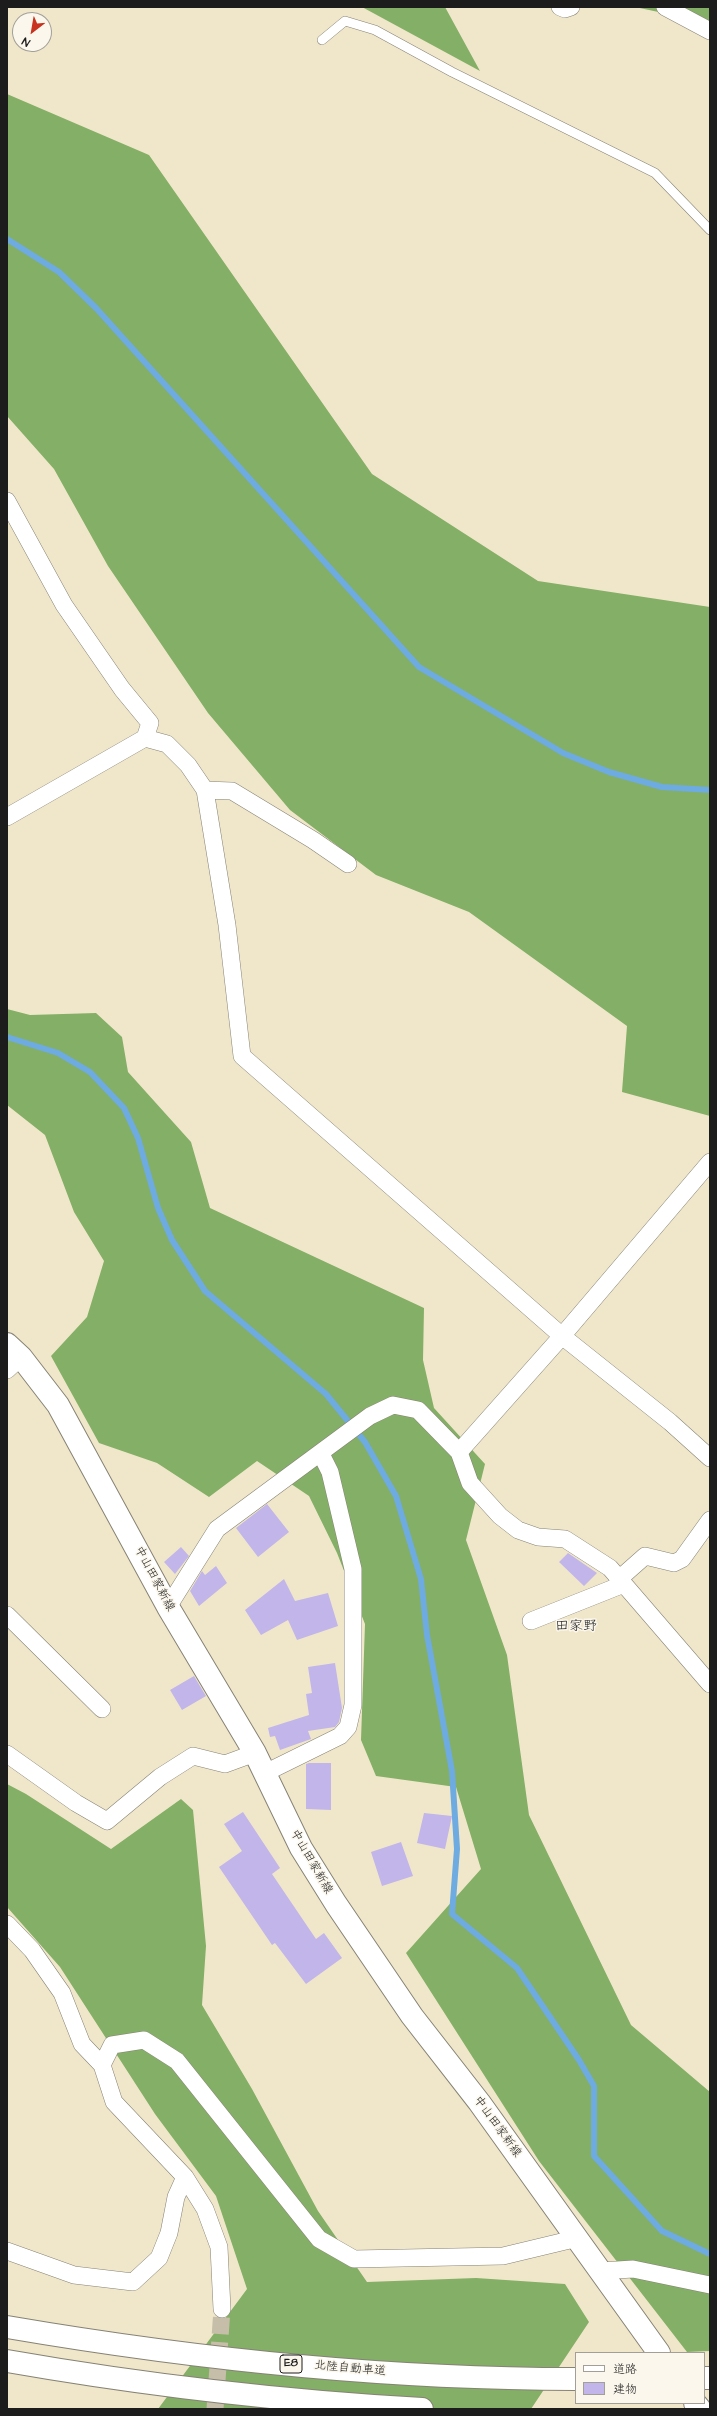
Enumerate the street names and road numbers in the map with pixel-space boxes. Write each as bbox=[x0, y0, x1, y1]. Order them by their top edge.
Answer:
street label: 中山田家新線 bbox=[131, 1544, 177, 1614]
street label: 中山田家新線 bbox=[287, 1827, 335, 1897]
street label: 中山田家新線 bbox=[470, 2094, 524, 2160]
road number: E8 bbox=[280, 2355, 302, 2373]
street label: 北陸自動車道 bbox=[314, 2359, 386, 2379]

